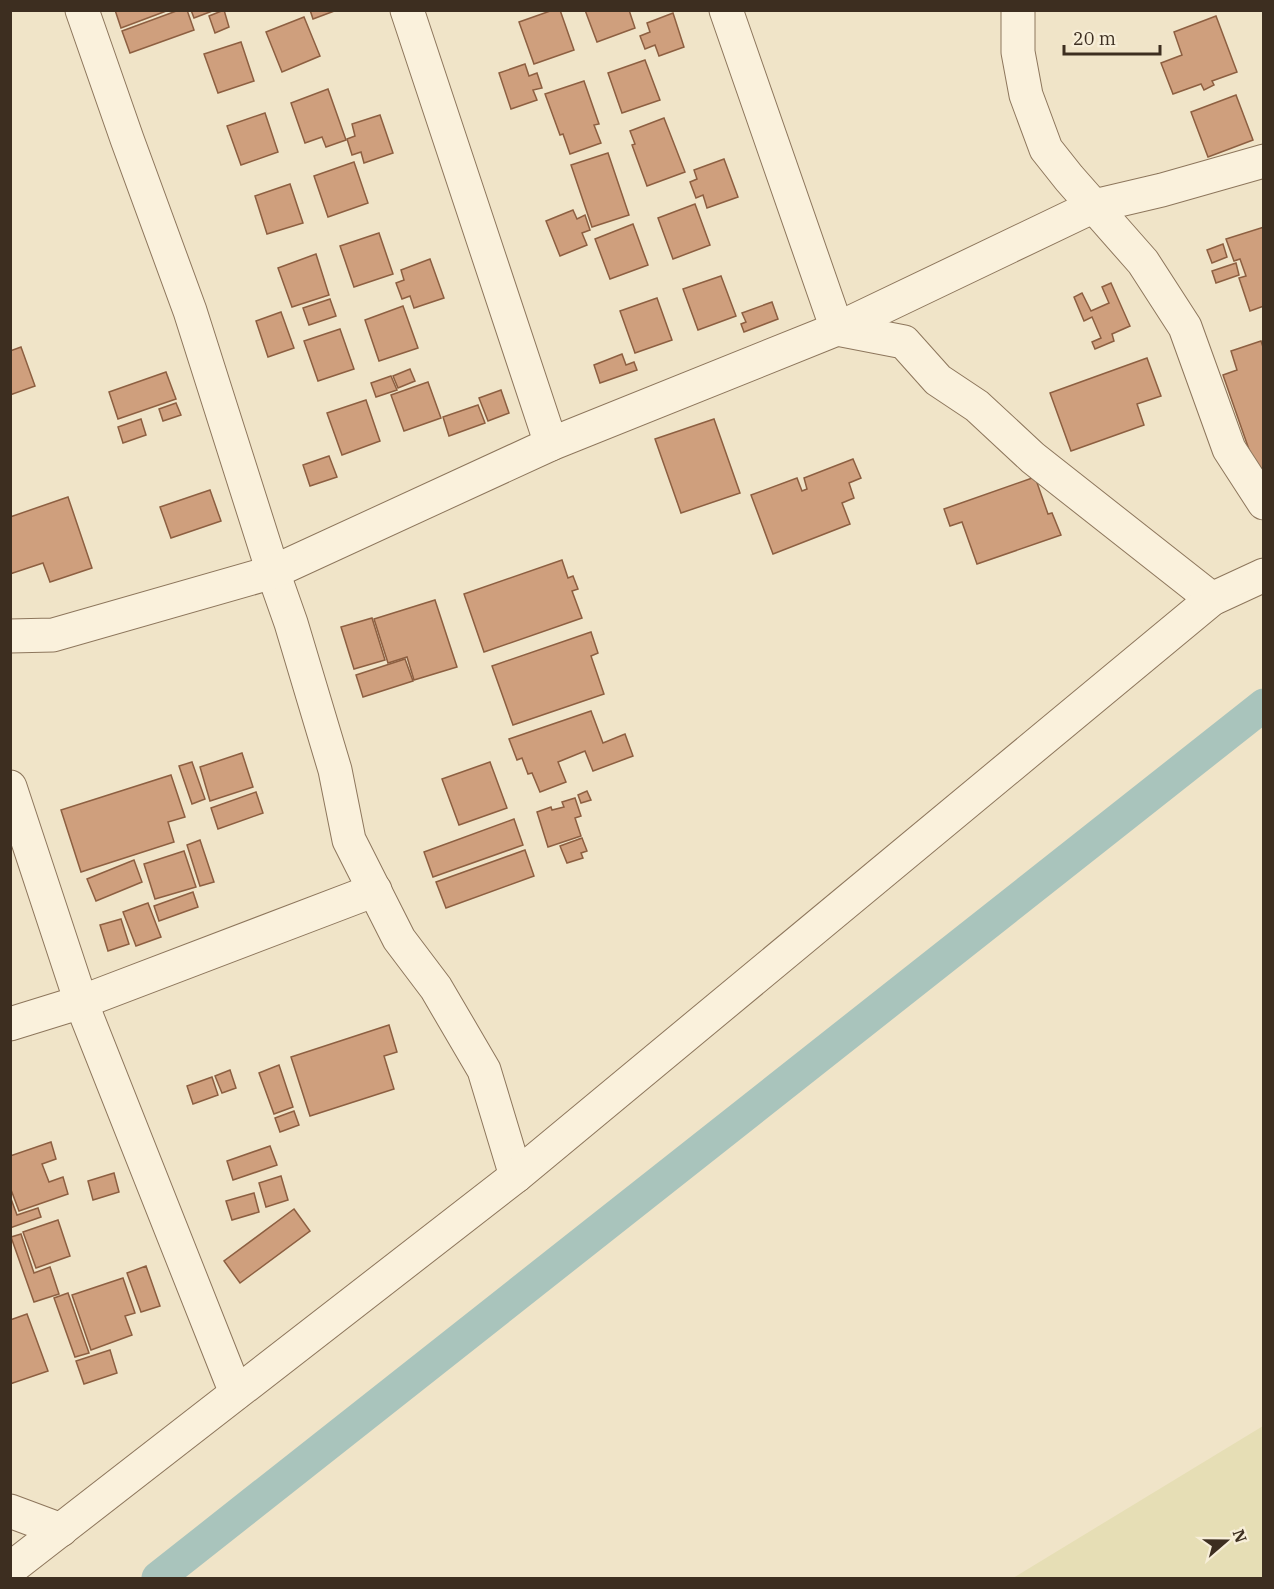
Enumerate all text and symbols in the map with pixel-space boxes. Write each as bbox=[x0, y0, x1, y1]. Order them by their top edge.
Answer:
scale bar bbox=[1064, 18, 1160, 56]
text: 20 m bbox=[1073, 27, 1116, 50]
north arrow bbox=[1196, 1511, 1256, 1571]
text: N bbox=[1229, 1527, 1252, 1545]

